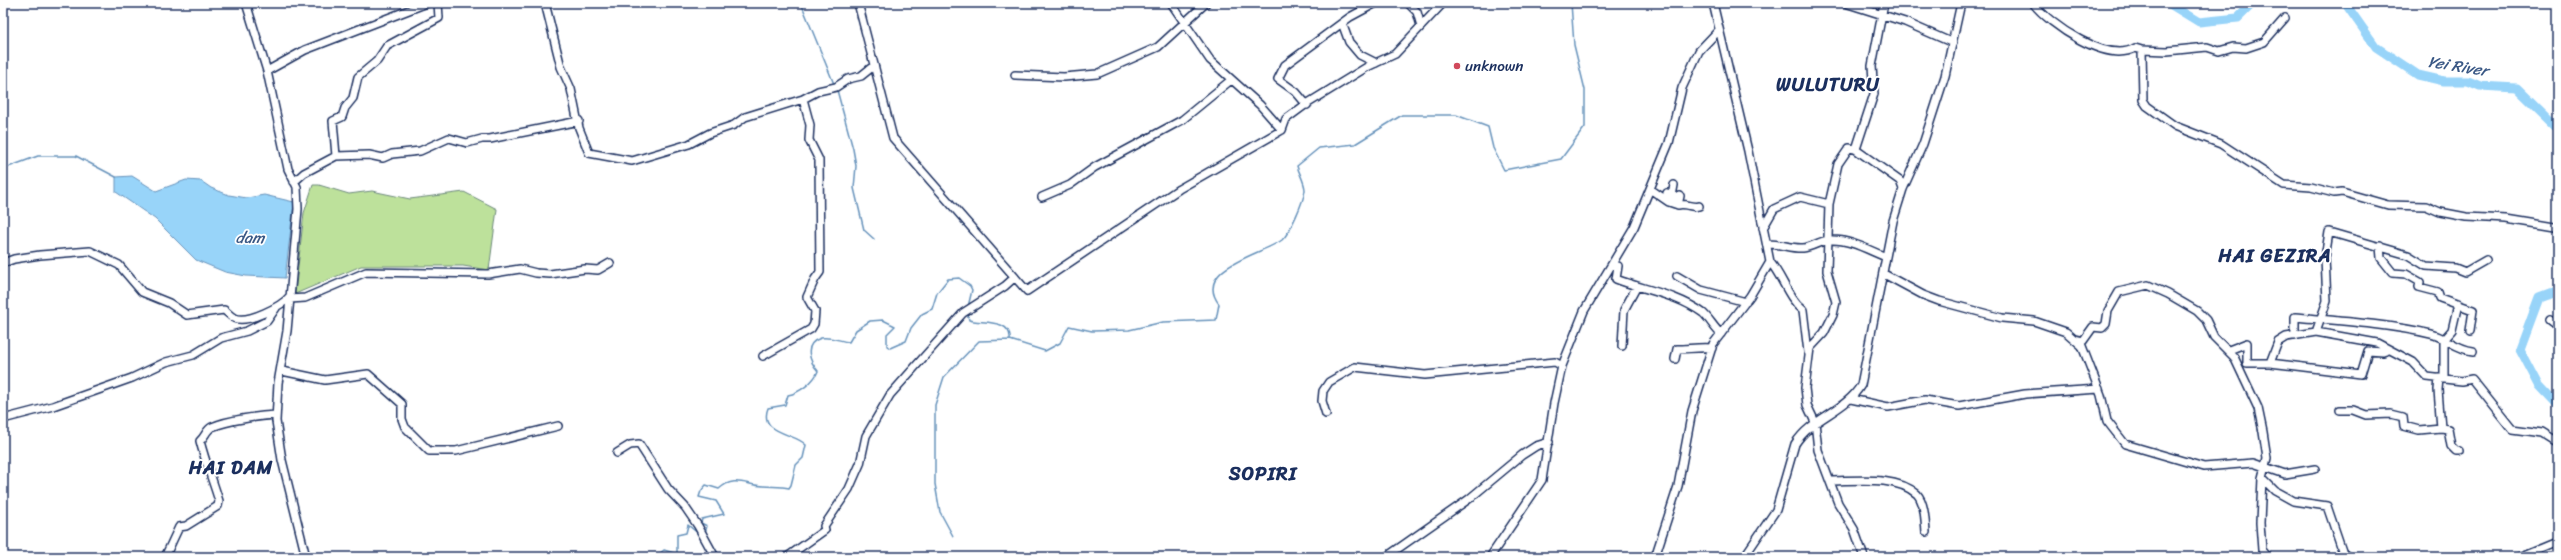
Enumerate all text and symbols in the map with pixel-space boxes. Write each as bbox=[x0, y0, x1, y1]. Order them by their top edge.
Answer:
water label: Yei River bbox=[2426, 47, 2493, 86]
place label: unknown bbox=[1465, 53, 1523, 79]
marker: unknown bbox=[1452, 61, 1462, 71]
district label: WULUTURU bbox=[1776, 68, 1880, 101]
water label: dam bbox=[236, 223, 266, 252]
district label: HAI GEZIRA bbox=[2217, 239, 2332, 272]
district label: HAI DAM bbox=[188, 451, 273, 484]
district label: SOPIRI bbox=[1228, 457, 1298, 490]

